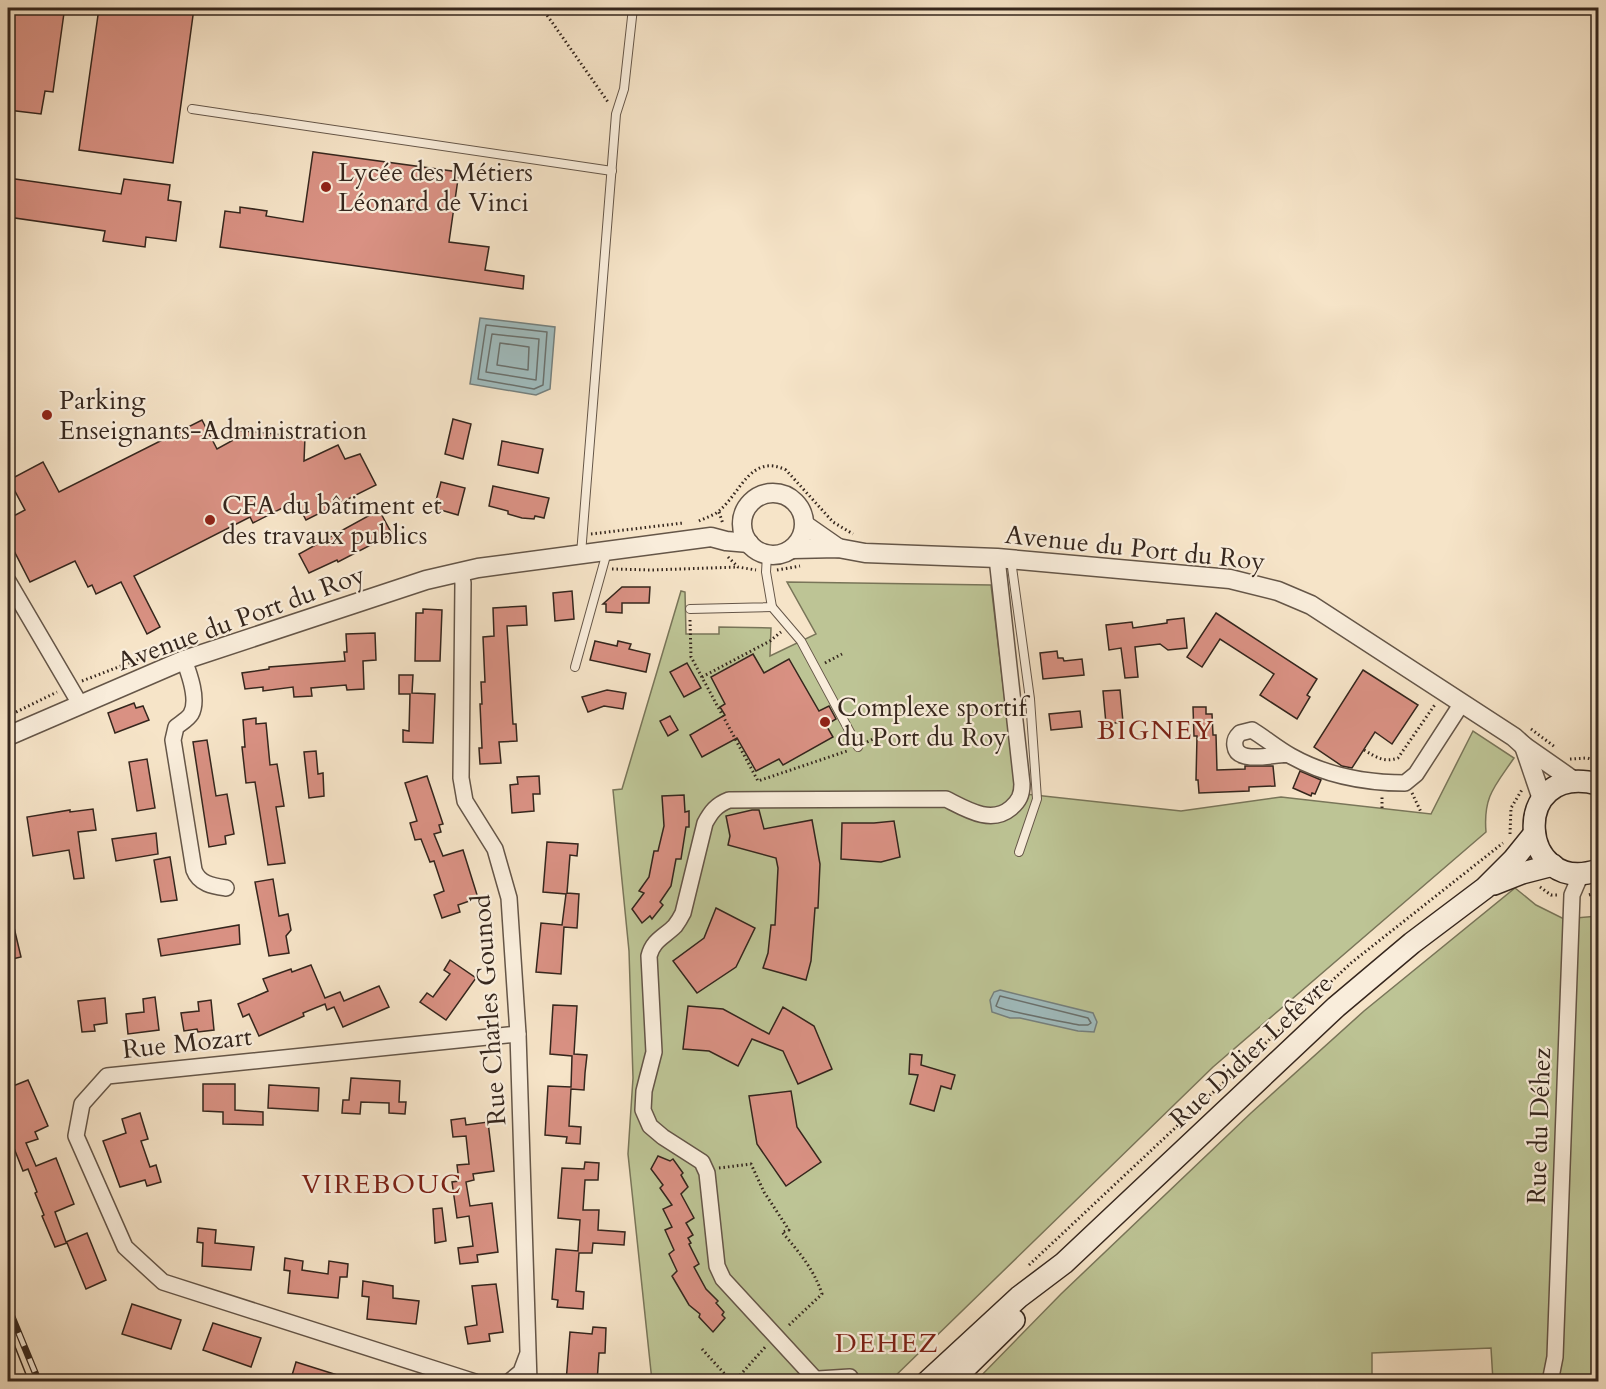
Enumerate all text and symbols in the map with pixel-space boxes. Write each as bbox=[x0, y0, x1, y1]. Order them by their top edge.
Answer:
place label: Lycée des Métiers Léonard de Vinci bbox=[338, 155, 533, 220]
marker: Lycée des Métiers Léonard de Vinci bbox=[319, 180, 333, 194]
place label: Parking Enseignants-Administration bbox=[59, 383, 367, 448]
marker: Parking Enseignants-Administration bbox=[40, 408, 54, 422]
place label: CFA du bâtiment et des travaux publics bbox=[222, 488, 442, 553]
marker: CFA du bâtiment et des travaux publics bbox=[203, 513, 217, 527]
street label: Avenue du Port du Roy bbox=[1003, 517, 1267, 579]
street label: Avenue du Port du Roy bbox=[112, 557, 370, 679]
place label: Complexe sportif du Port du Roy bbox=[837, 690, 1030, 755]
district label: BIGNEY bbox=[1097, 712, 1215, 749]
marker: Complexe sportif du Port du Roy bbox=[818, 715, 832, 729]
street label: Rue Charles Gounod bbox=[463, 893, 515, 1127]
street label: Rue Didier Lefèvre bbox=[1162, 966, 1340, 1136]
street label: Rue Mozart bbox=[120, 1019, 254, 1067]
street label: Rue du Déhez bbox=[1519, 1047, 1559, 1205]
district label: VIREBOUC bbox=[302, 1166, 462, 1203]
district label: DEHEZ bbox=[835, 1325, 939, 1362]

